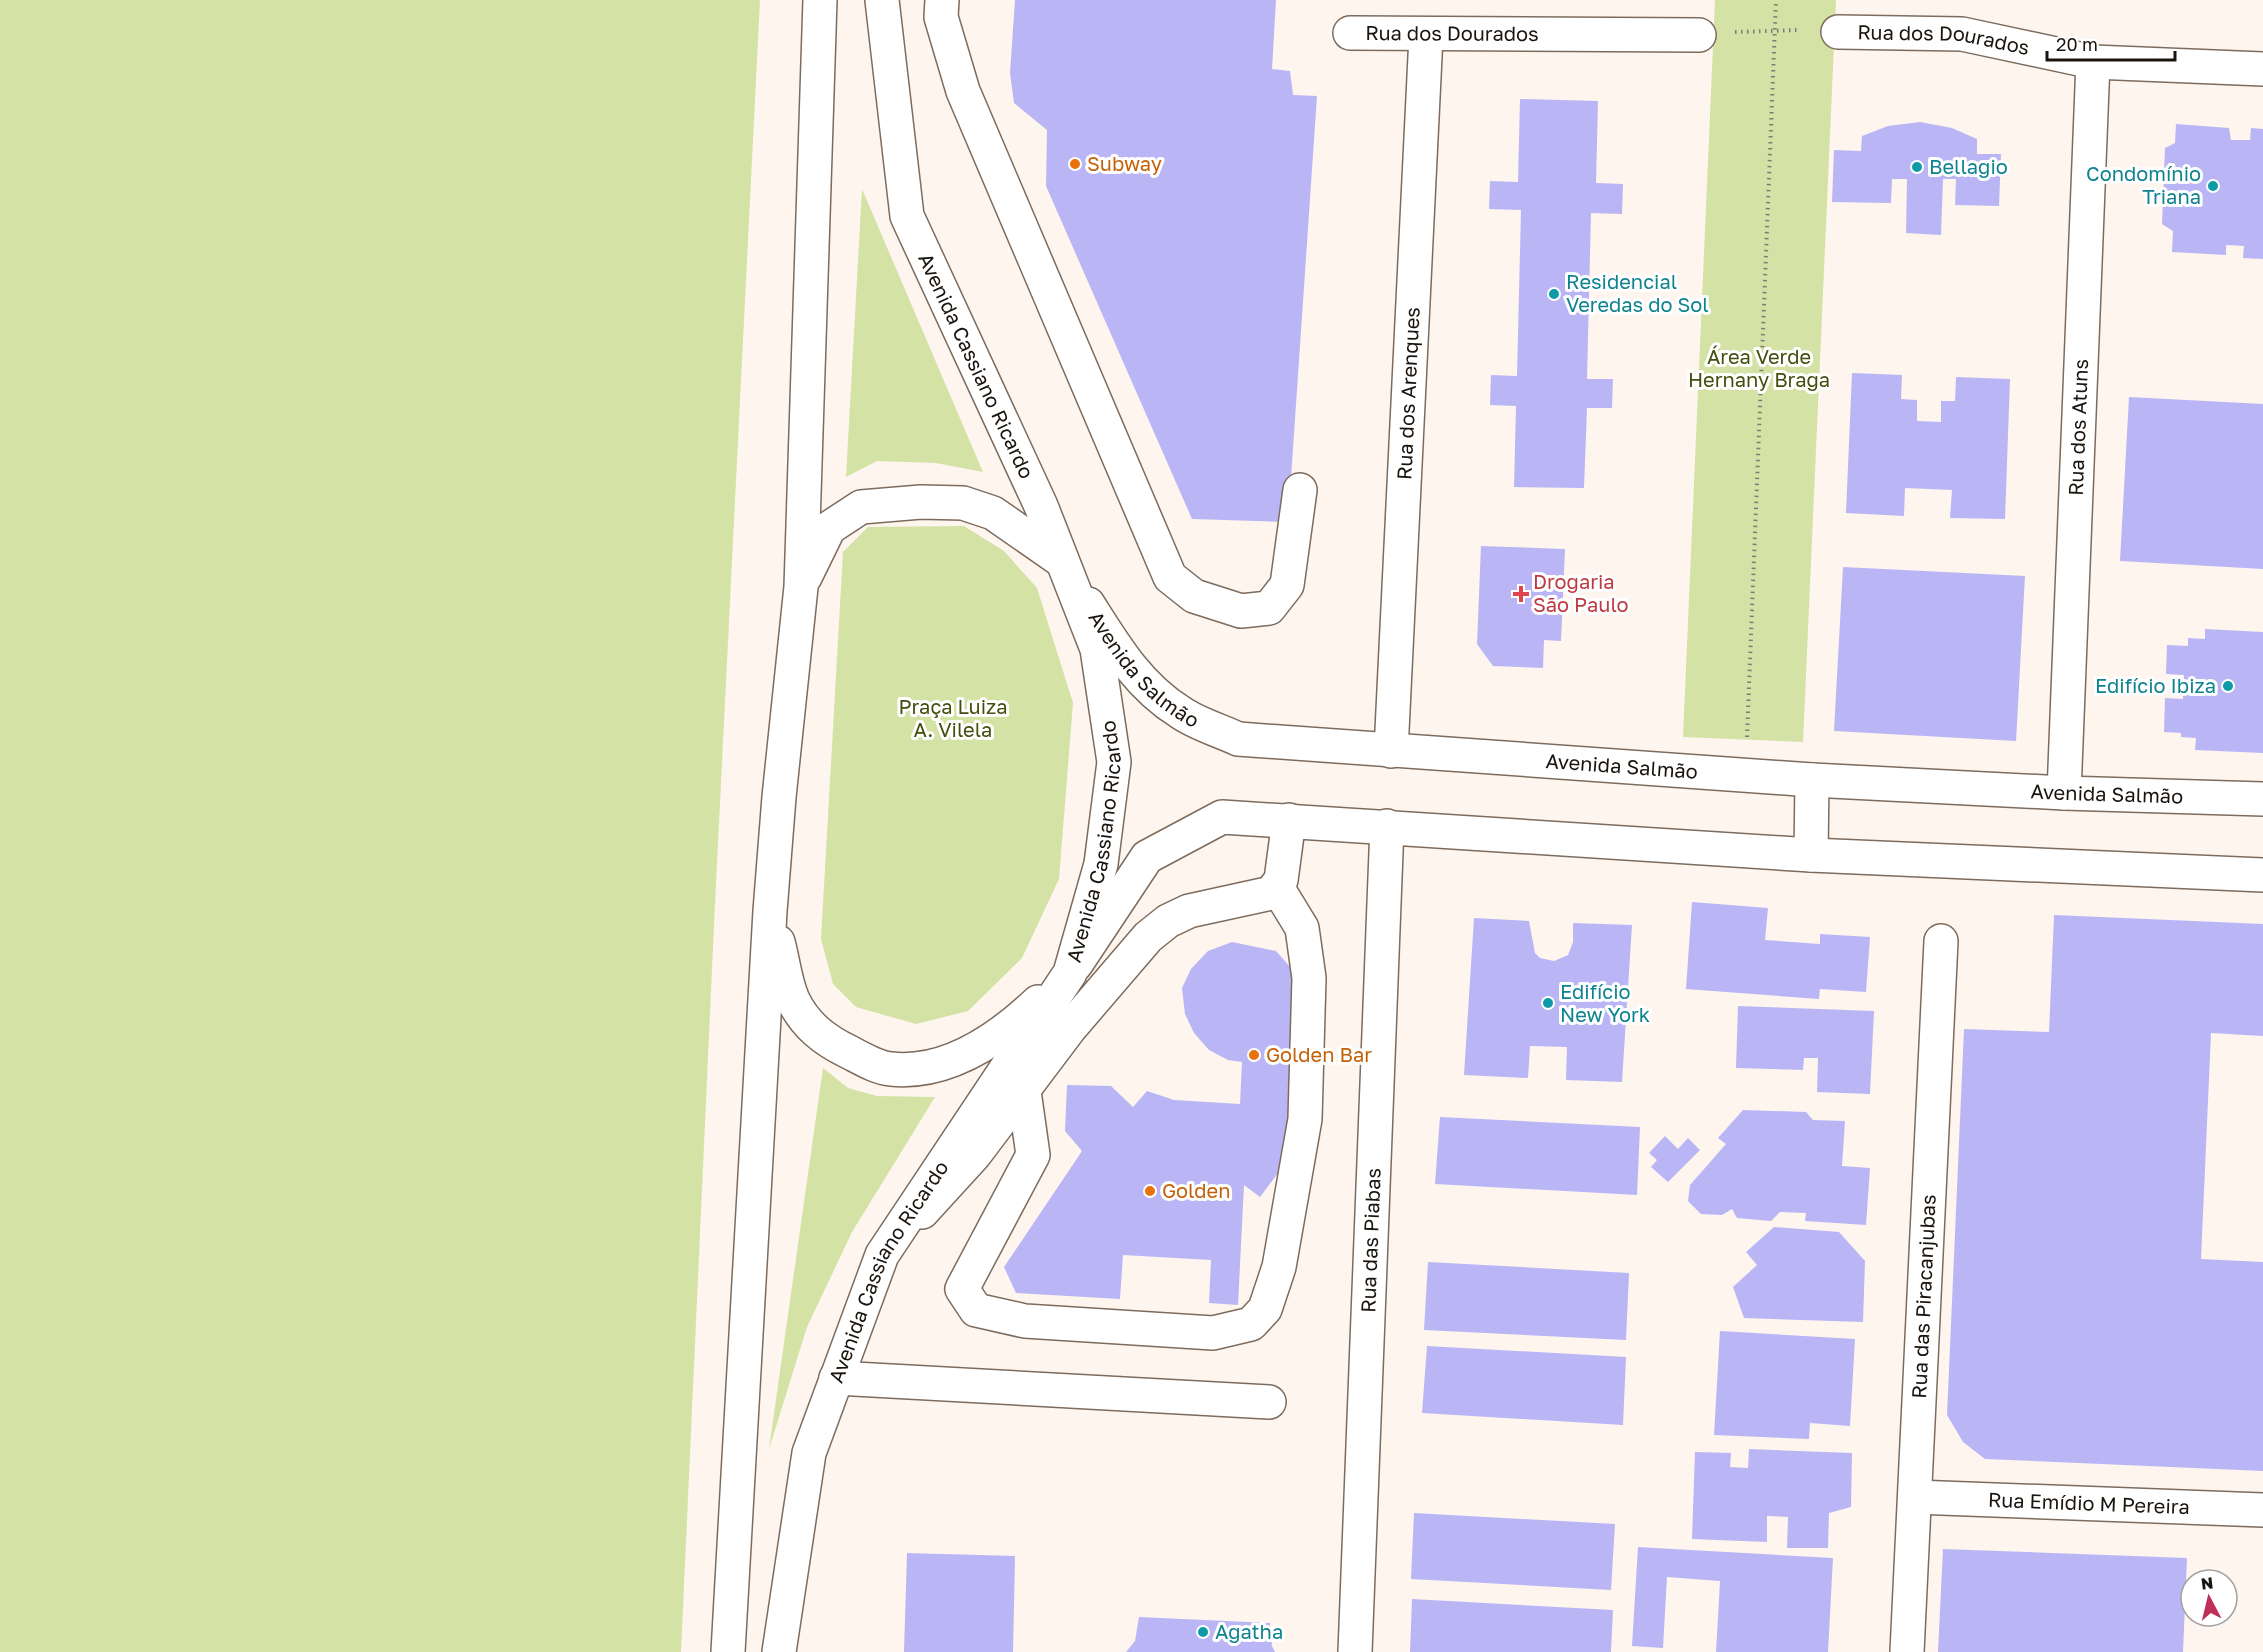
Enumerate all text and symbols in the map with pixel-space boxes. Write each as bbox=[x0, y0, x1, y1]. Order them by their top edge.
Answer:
street label: Rua dos Dourados bbox=[1857, 19, 2032, 59]
street label: Rua dos Dourados bbox=[1365, 20, 1539, 45]
scale bar bbox=[2047, 24, 2174, 62]
text: 20 m bbox=[2056, 33, 2098, 55]
place label: Subway bbox=[1087, 151, 1162, 175]
place label: Bellagio bbox=[1929, 154, 2008, 178]
marker: Subway bbox=[1068, 157, 1082, 171]
marker: Bellagio bbox=[1910, 160, 1924, 174]
place label: Condomínio Triana bbox=[2086, 161, 2201, 208]
marker: Condomínio Triana bbox=[2206, 179, 2220, 193]
street label: Avenida Cassiano Ricardo bbox=[914, 249, 1040, 482]
place label: Residencial Veredas do Sol bbox=[1566, 269, 1709, 316]
marker: Residencial Veredas do Sol bbox=[1547, 287, 1561, 301]
street label: Rua dos Arenques bbox=[1391, 306, 1424, 480]
park label: Área Verde Hernany Braga bbox=[1688, 344, 1830, 391]
street label: Rua dos Atuns bbox=[2063, 358, 2092, 496]
place label: Drogaria São Paulo bbox=[1533, 569, 1629, 616]
marker: Drogaria São Paulo bbox=[1514, 587, 1528, 601]
street label: Avenida Salmão bbox=[1084, 606, 1203, 732]
place label: Edifício Ibiza bbox=[2095, 673, 2216, 697]
marker: Edifício Ibiza bbox=[2221, 679, 2235, 693]
park label: Praça Luiza A. Vilela bbox=[898, 694, 1008, 741]
street label: Avenida Cassiano Ricardo bbox=[1061, 719, 1125, 965]
street label: Avenida Salmão bbox=[1545, 748, 1699, 783]
street label: Avenida Salmão bbox=[2030, 778, 2183, 808]
place label: Edifício New York bbox=[1560, 979, 1650, 1026]
marker: Edifício New York bbox=[1541, 996, 1555, 1010]
place label: Golden Bar bbox=[1266, 1042, 1372, 1066]
marker: Golden Bar bbox=[1247, 1048, 1261, 1062]
street label: Avenida Cassiano Ricardo bbox=[823, 1156, 953, 1386]
street label: Rua das Piabas bbox=[1355, 1167, 1385, 1313]
place label: Golden bbox=[1162, 1178, 1231, 1202]
marker: Golden bbox=[1143, 1184, 1157, 1198]
street label: Rua das Piracanjubas bbox=[1906, 1194, 1940, 1399]
street label: Rua Emídio M Pereira bbox=[1988, 1487, 2190, 1518]
north arrow bbox=[2179, 1568, 2239, 1628]
text: N bbox=[2200, 1572, 2214, 1594]
place label: Agatha bbox=[1215, 1619, 1283, 1643]
marker: Agatha bbox=[1196, 1625, 1210, 1639]

